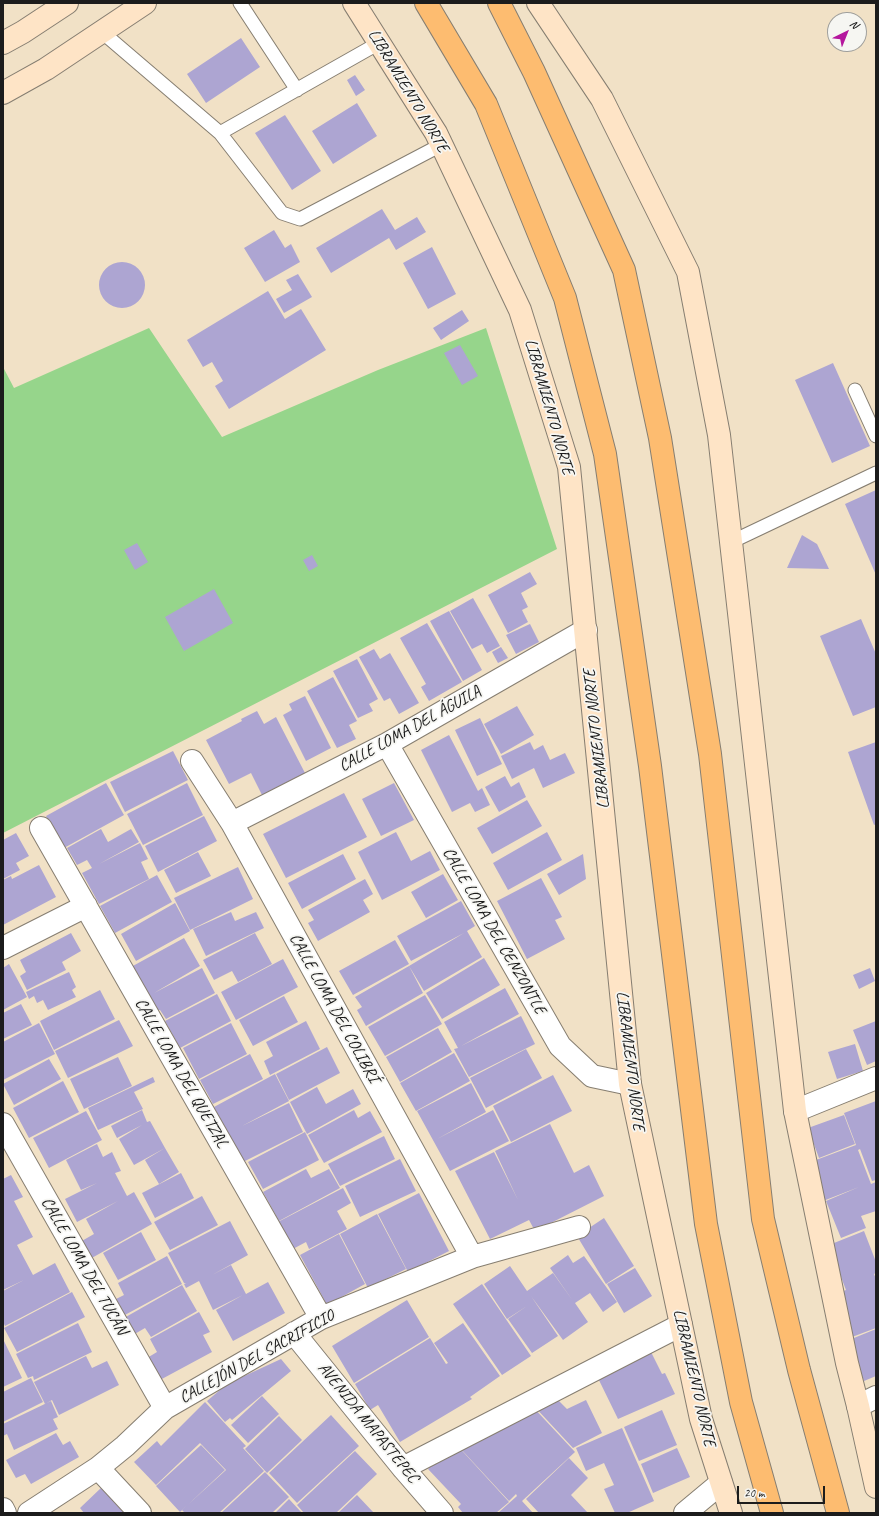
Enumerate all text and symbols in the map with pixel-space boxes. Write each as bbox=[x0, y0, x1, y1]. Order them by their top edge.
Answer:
north arrow bbox=[827, 12, 867, 52]
text: N bbox=[847, 17, 862, 31]
street label: LIBRAMIENTO NORTE bbox=[363, 26, 453, 156]
street label: LIBRAMIENTO NORTE bbox=[520, 337, 578, 477]
street label: LIBRAMIENTO NORTE bbox=[580, 668, 614, 810]
street label: CALLE LOMA DEL ÁGUILA bbox=[335, 681, 485, 777]
street label: CALLE LOMA DEL CENZONTLE bbox=[438, 844, 550, 1018]
street label: CALLE LOMA DEL COLIBRÍ bbox=[285, 930, 383, 1086]
street label: LIBRAMIENTO NORTE bbox=[611, 990, 649, 1132]
street label: CALLE LOMA DEL QUETZAL bbox=[130, 995, 232, 1151]
street label: CALLE LOMA DEL TUCÁN bbox=[36, 1194, 132, 1338]
street label: CALLEJÓN DEL SACRIFICIO bbox=[176, 1306, 338, 1408]
street label: LIBRAMIENTO NORTE bbox=[668, 1307, 720, 1449]
street label: AVENIDA MAPASTEPEC bbox=[313, 1358, 423, 1488]
scale bar bbox=[739, 1478, 827, 1504]
text: 20 m bbox=[744, 1485, 764, 1501]

